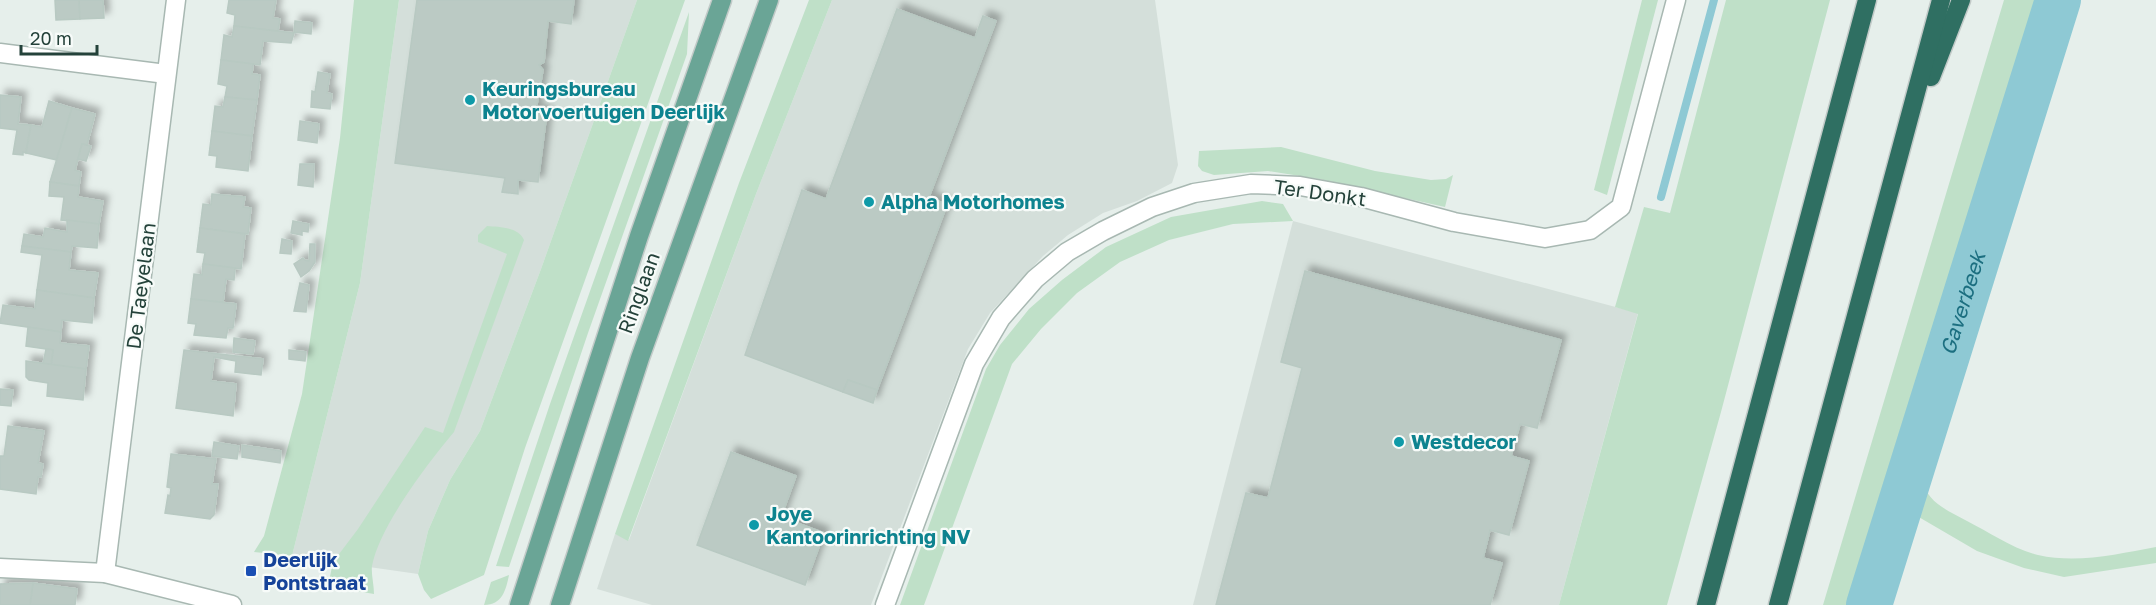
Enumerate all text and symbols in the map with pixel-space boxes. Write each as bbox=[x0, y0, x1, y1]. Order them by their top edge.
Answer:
scale bar bbox=[21, 18, 98, 56]
text: 20 m bbox=[30, 27, 72, 49]
place label: Keuringsbureau Motorvoertuigen Deerlijk bbox=[482, 76, 726, 123]
marker: Keuringsbureau Motorvoertuigen Deerlijk bbox=[463, 93, 477, 107]
street label: Ter Donkt bbox=[1272, 174, 1368, 210]
place label: Alpha Motorhomes bbox=[881, 189, 1065, 213]
marker: Alpha Motorhomes bbox=[862, 195, 876, 209]
street label: De Taeyelaan bbox=[120, 221, 160, 351]
water label: Gaverbeek bbox=[1934, 246, 1991, 358]
street label: Ringlaan bbox=[612, 249, 664, 337]
place label: Westdecor bbox=[1411, 429, 1516, 453]
marker: Westdecor bbox=[1392, 435, 1406, 449]
place label: Joye Kantoorinrichting NV bbox=[766, 501, 971, 548]
marker: Joye Kantoorinrichting NV bbox=[747, 518, 761, 532]
place label: Deerlijk Pontstraat bbox=[263, 547, 366, 594]
marker: Deerlijk Pontstraat bbox=[244, 564, 258, 578]

